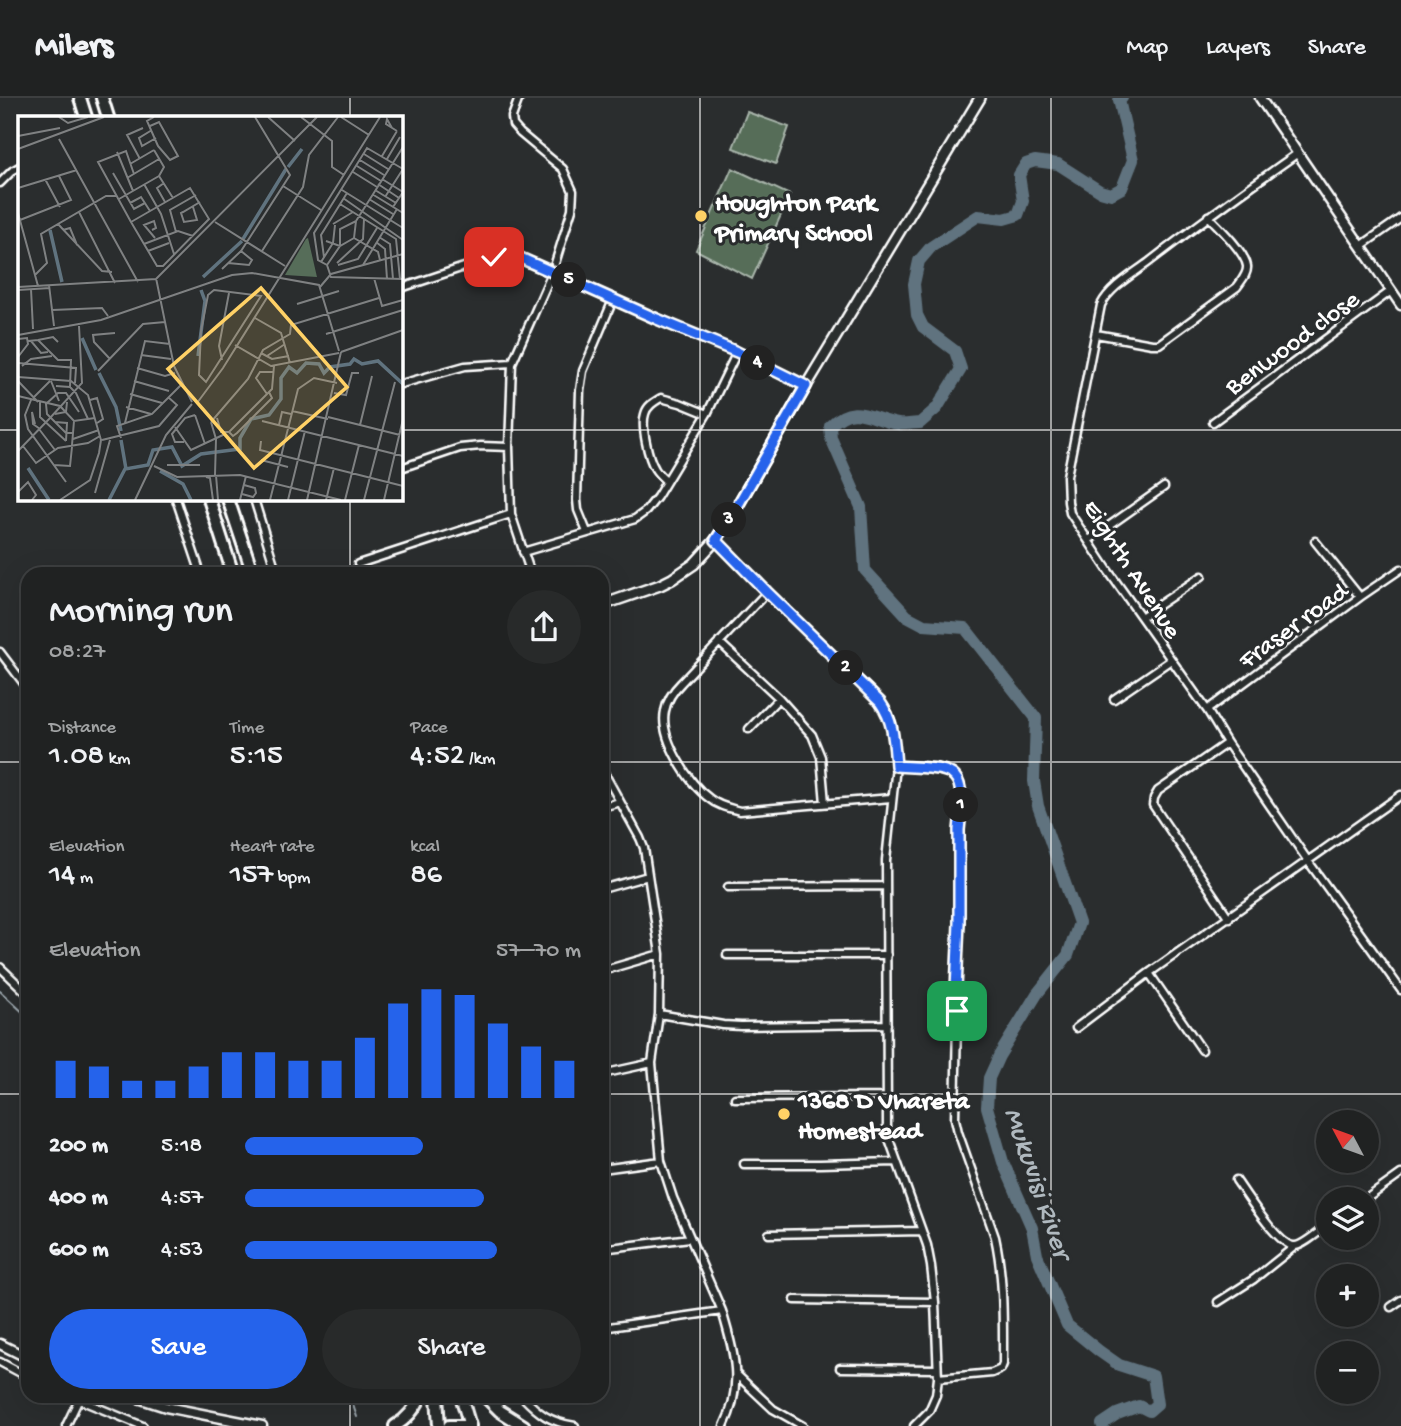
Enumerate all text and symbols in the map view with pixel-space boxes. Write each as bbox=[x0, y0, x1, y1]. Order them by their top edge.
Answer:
text: Milers bbox=[35, 29, 113, 67]
text: Map bbox=[1126, 34, 1168, 63]
text: Layers bbox=[1206, 34, 1270, 63]
text: Share bbox=[1308, 34, 1366, 63]
inset map bbox=[18, 116, 402, 500]
place label: Houghton Park Primary School bbox=[713, 190, 880, 251]
marker: Houghton Park Primary School bbox=[693, 208, 709, 224]
pin bbox=[464, 227, 524, 287]
icon: check bbox=[475, 238, 513, 276]
pin: 5 bbox=[552, 262, 586, 298]
text: 5 bbox=[564, 268, 574, 291]
street label: Benwood close bbox=[1220, 285, 1367, 404]
pin: 4 bbox=[740, 345, 776, 380]
text: 4 bbox=[753, 351, 762, 374]
street label: Eighth Avenue bbox=[1074, 495, 1187, 646]
pin: 3 bbox=[712, 502, 746, 538]
text: 3 bbox=[724, 508, 733, 531]
street label: Fraser road bbox=[1233, 577, 1357, 678]
button: share bbox=[507, 590, 581, 664]
text: Morning run bbox=[49, 591, 233, 635]
text: 08:27 bbox=[49, 639, 105, 666]
pin: 2 bbox=[828, 650, 864, 686]
text: 2 bbox=[841, 656, 850, 679]
text: Distance bbox=[49, 717, 116, 740]
text: Time bbox=[230, 717, 264, 740]
text: Pace bbox=[410, 717, 448, 740]
text: 1.08 bbox=[49, 740, 104, 775]
text: 5:15 bbox=[230, 740, 283, 775]
text: 4:52 bbox=[410, 740, 464, 775]
text: km bbox=[104, 748, 130, 771]
text: /km bbox=[464, 748, 495, 771]
pin: 1 bbox=[944, 788, 978, 822]
text: 1 bbox=[957, 793, 964, 816]
text: Elevation bbox=[49, 836, 125, 859]
text: Heart rate bbox=[230, 836, 315, 859]
text: kcal bbox=[410, 836, 440, 859]
text: 14 bbox=[49, 859, 75, 894]
text: 157 bbox=[230, 859, 273, 894]
text: 86 bbox=[410, 859, 442, 894]
text: m bbox=[75, 867, 93, 890]
text: bpm bbox=[273, 867, 311, 890]
text: Elevation bbox=[49, 938, 140, 965]
text: 57–70 m bbox=[496, 938, 581, 965]
pin bbox=[927, 981, 987, 1041]
icon: arrive bbox=[938, 992, 976, 1030]
place label: 1368 D Vhareta Homestead bbox=[797, 1088, 971, 1149]
water label: Mukuvisi River bbox=[995, 1104, 1079, 1268]
marker: 1368 D Vhareta Homestead bbox=[776, 1106, 792, 1122]
north arrow bbox=[1316, 1110, 1379, 1172]
map controls bbox=[1316, 1110, 1379, 1404]
text: 200 m bbox=[49, 1133, 108, 1160]
text: 5:18 bbox=[161, 1133, 202, 1160]
text: 400 m bbox=[49, 1185, 108, 1212]
text: 4:57 bbox=[161, 1185, 203, 1212]
button: layers bbox=[1316, 1187, 1379, 1250]
text: 600 m bbox=[49, 1237, 109, 1264]
text: 4:53 bbox=[161, 1237, 203, 1264]
button: + bbox=[1316, 1264, 1379, 1327]
button: Save bbox=[49, 1309, 308, 1389]
button: Share bbox=[322, 1309, 581, 1389]
button: − bbox=[1316, 1341, 1379, 1404]

